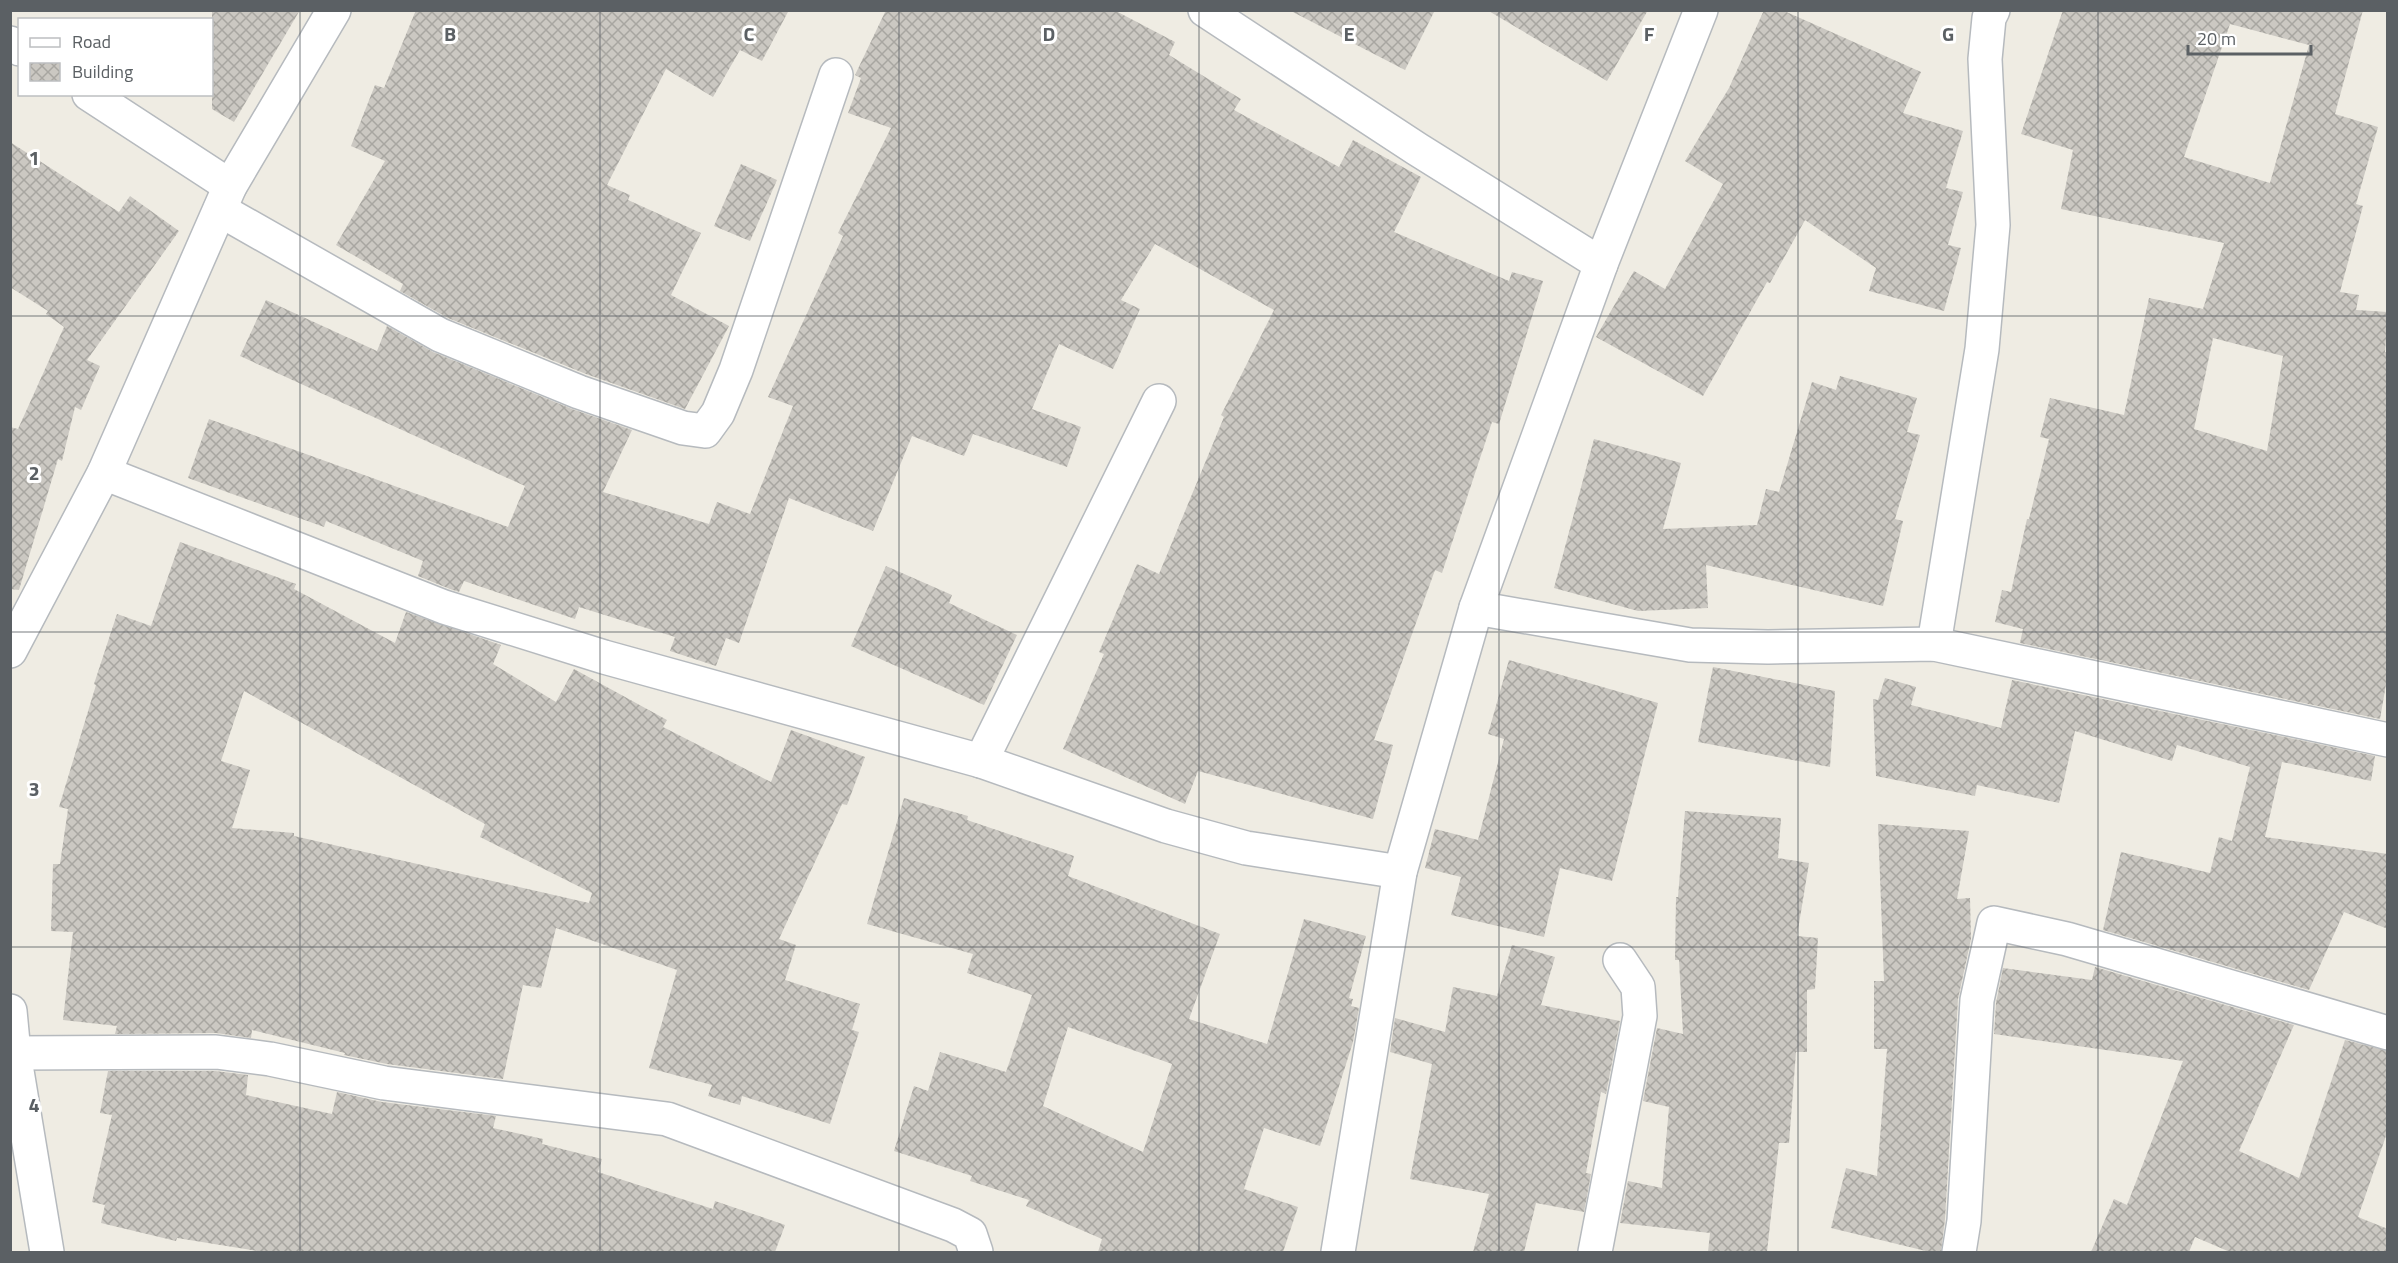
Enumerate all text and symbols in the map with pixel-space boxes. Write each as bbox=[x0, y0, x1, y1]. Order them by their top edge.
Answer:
legend bbox=[18, 18, 213, 96]
text: B bbox=[444, 18, 456, 49]
text: C bbox=[744, 18, 755, 49]
text: D bbox=[1043, 18, 1055, 49]
text: E bbox=[1343, 18, 1355, 49]
text: F bbox=[1644, 18, 1655, 49]
text: G bbox=[1942, 18, 1954, 49]
scale bar bbox=[2188, 18, 2311, 56]
text: 20 m bbox=[2197, 25, 2236, 52]
text: Road bbox=[72, 28, 111, 55]
text: Building bbox=[72, 58, 133, 85]
text: 1 bbox=[28, 142, 40, 173]
text: 2 bbox=[28, 457, 40, 488]
text: 3 bbox=[28, 773, 40, 804]
text: 4 bbox=[28, 1089, 40, 1120]

